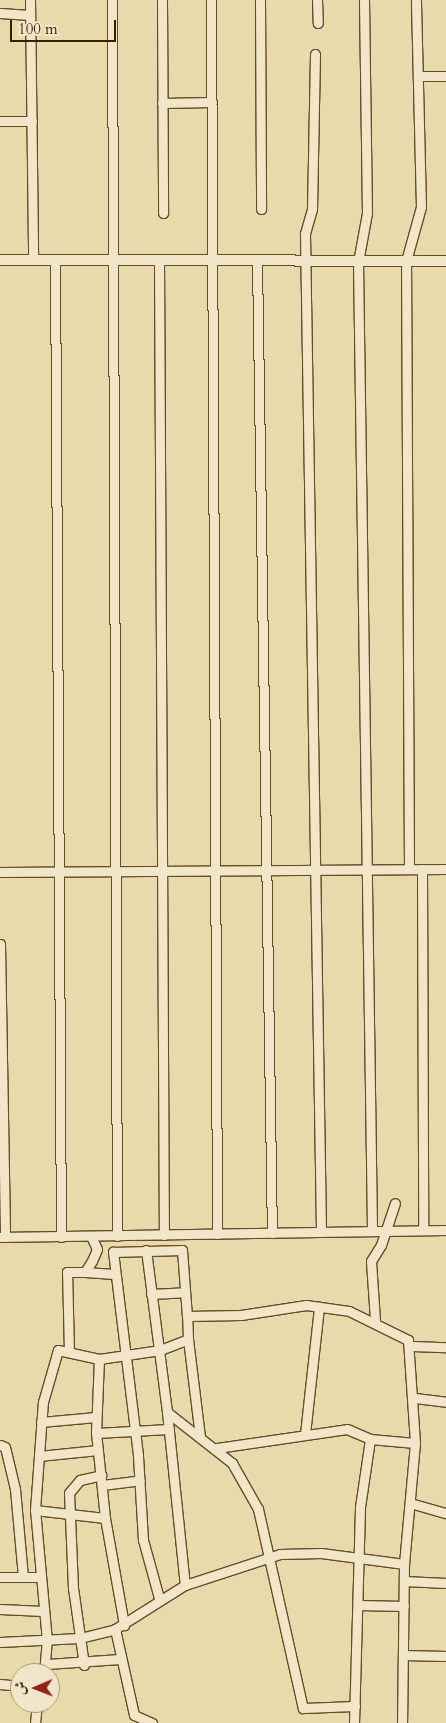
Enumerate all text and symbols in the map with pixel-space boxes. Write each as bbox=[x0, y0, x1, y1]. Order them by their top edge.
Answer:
scale bar bbox=[12, 10, 119, 42]
text: 100 m bbox=[18, 19, 58, 39]
north arrow bbox=[10, 1663, 60, 1713]
text: ش bbox=[11, 1681, 30, 1695]

